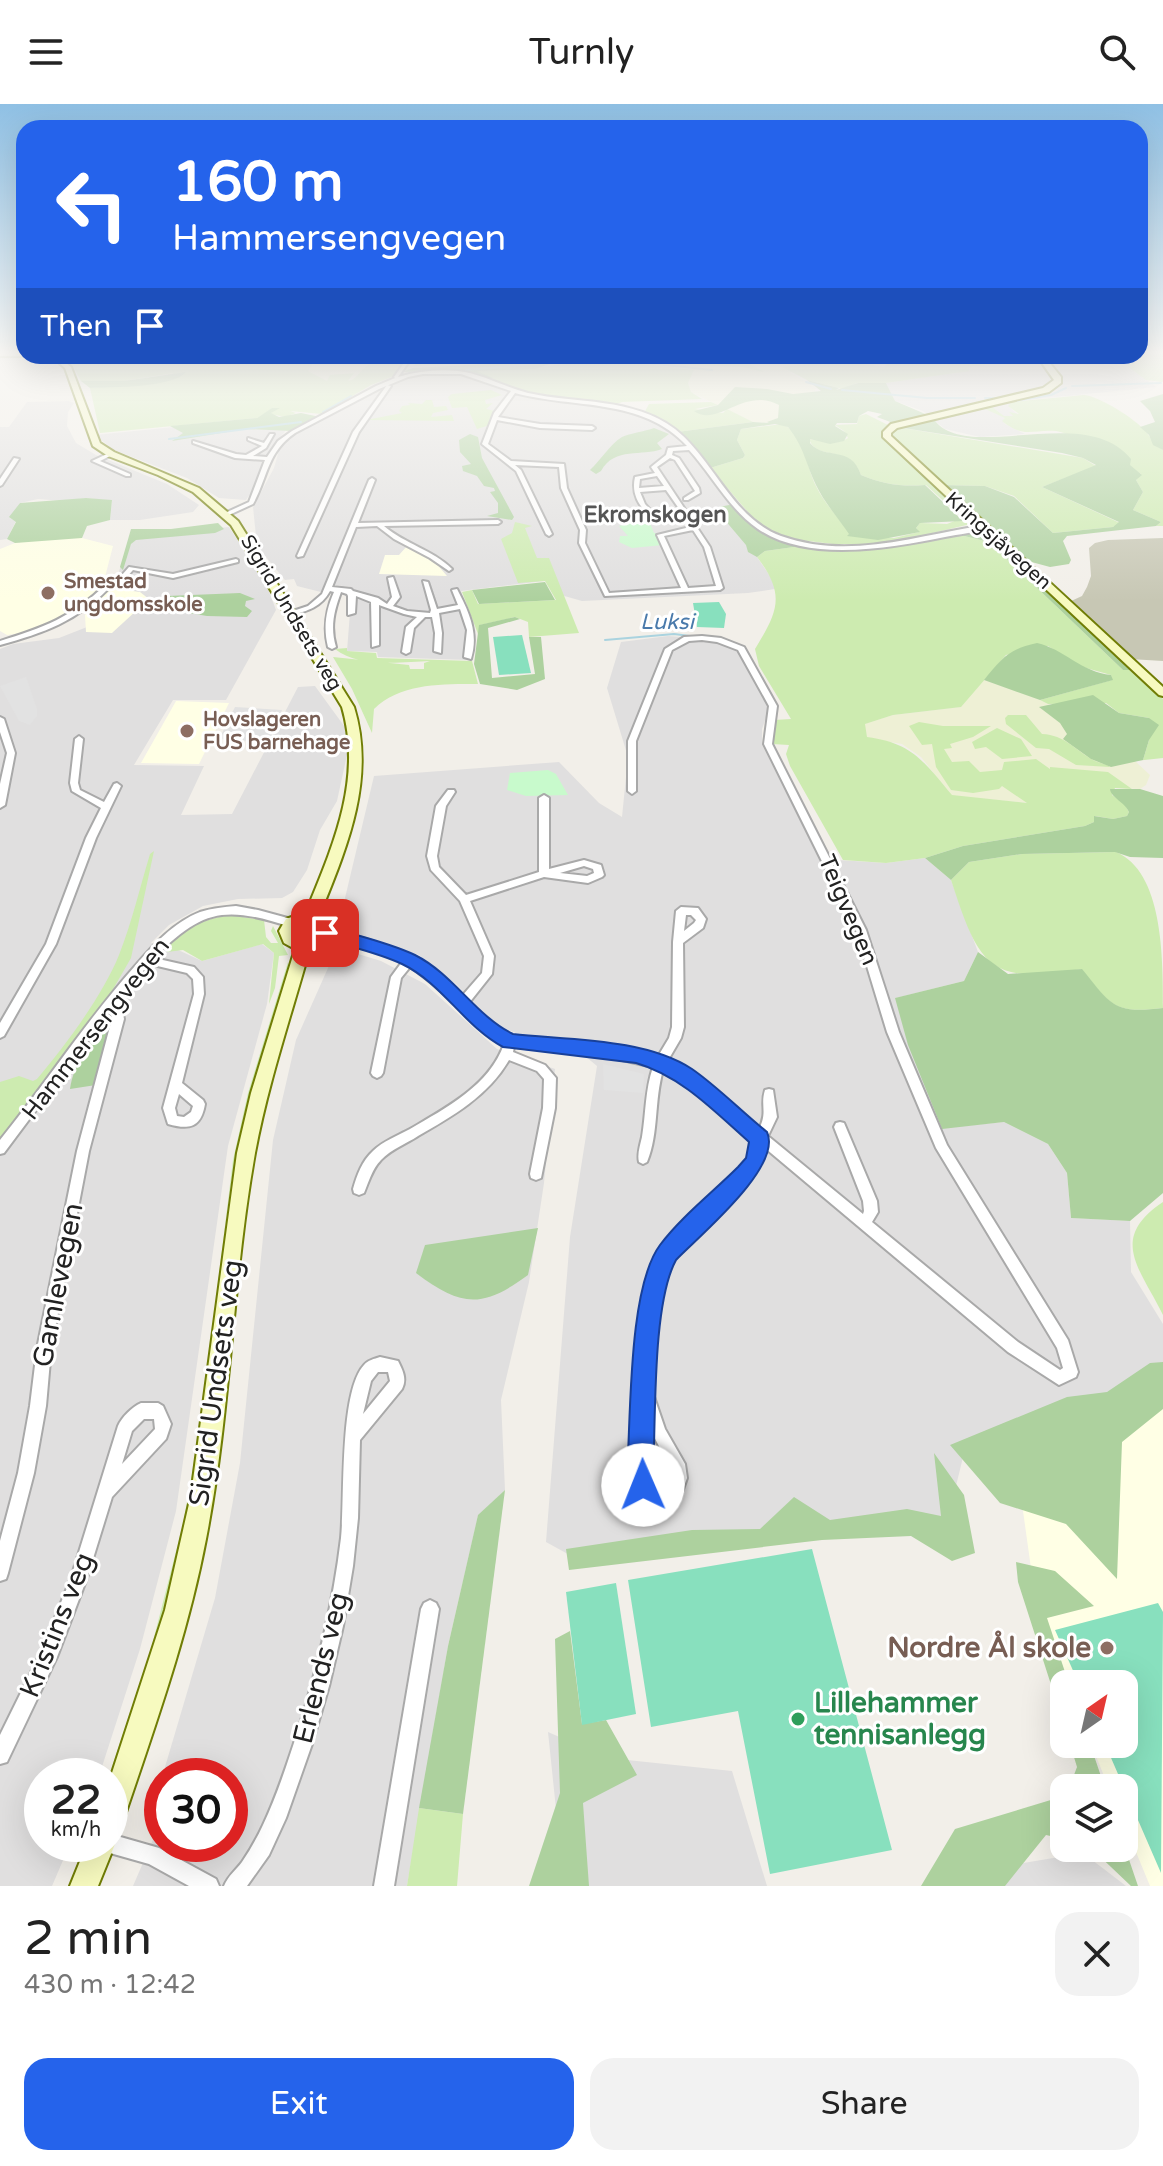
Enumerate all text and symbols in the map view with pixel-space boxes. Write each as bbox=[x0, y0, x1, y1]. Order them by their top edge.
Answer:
icon: menu bbox=[24, 30, 68, 74]
icon: search bbox=[1095, 30, 1139, 74]
text: Turnly bbox=[529, 31, 634, 74]
text: 160 m bbox=[172, 149, 343, 216]
icon: left bbox=[40, 152, 144, 256]
text: Hammersengvegen bbox=[172, 217, 506, 260]
icon: arrive bbox=[128, 304, 172, 348]
text: Then bbox=[40, 308, 112, 345]
street label: Kringsjåvegen bbox=[940, 487, 1056, 595]
district label: Ekromskogen bbox=[583, 502, 727, 528]
street label: Sigrid Undsets veg bbox=[235, 531, 347, 695]
place label: Smestad ungdomsskole bbox=[64, 570, 203, 617]
marker: Smestad ungdomsskole bbox=[39, 584, 57, 602]
water label: Luksi bbox=[640, 609, 697, 635]
place label: Hovslageren FUS barnehage bbox=[203, 708, 350, 755]
marker: Hovslageren FUS barnehage bbox=[178, 722, 196, 740]
street label: Teigvegen bbox=[812, 850, 884, 970]
pin bbox=[291, 899, 359, 967]
icon: arrive bbox=[303, 911, 347, 955]
street label: Hammersengvegen bbox=[16, 932, 176, 1126]
street label: Gamlevegen bbox=[25, 1200, 91, 1370]
street label: Sigrid Undsets veg bbox=[182, 1258, 250, 1508]
position arrow bbox=[601, 1443, 685, 1527]
street label: Kristins veg bbox=[13, 1548, 101, 1702]
street label: Erlends veg bbox=[286, 1589, 356, 1747]
place label: Nordre Ål skole bbox=[887, 1630, 1091, 1665]
marker: Nordre Ål skole bbox=[1098, 1639, 1116, 1657]
north arrow bbox=[1050, 1670, 1138, 1758]
map controls bbox=[1050, 1670, 1138, 1862]
place label: Lillehammer tennisanlegg bbox=[814, 1686, 986, 1752]
marker: Lillehammer tennisanlegg bbox=[789, 1710, 807, 1728]
speed limit sign: 30 bbox=[144, 1758, 248, 1862]
button: layers bbox=[1050, 1774, 1138, 1862]
text: 22 bbox=[51, 1776, 101, 1824]
text: km/h bbox=[51, 1818, 101, 1842]
text: 2 min bbox=[24, 1910, 152, 1968]
button: close bbox=[1055, 1912, 1139, 1996]
text: 430 m · 12:42 bbox=[24, 1969, 196, 2000]
button: Exit bbox=[24, 2058, 574, 2150]
button: Share bbox=[590, 2058, 1139, 2150]

